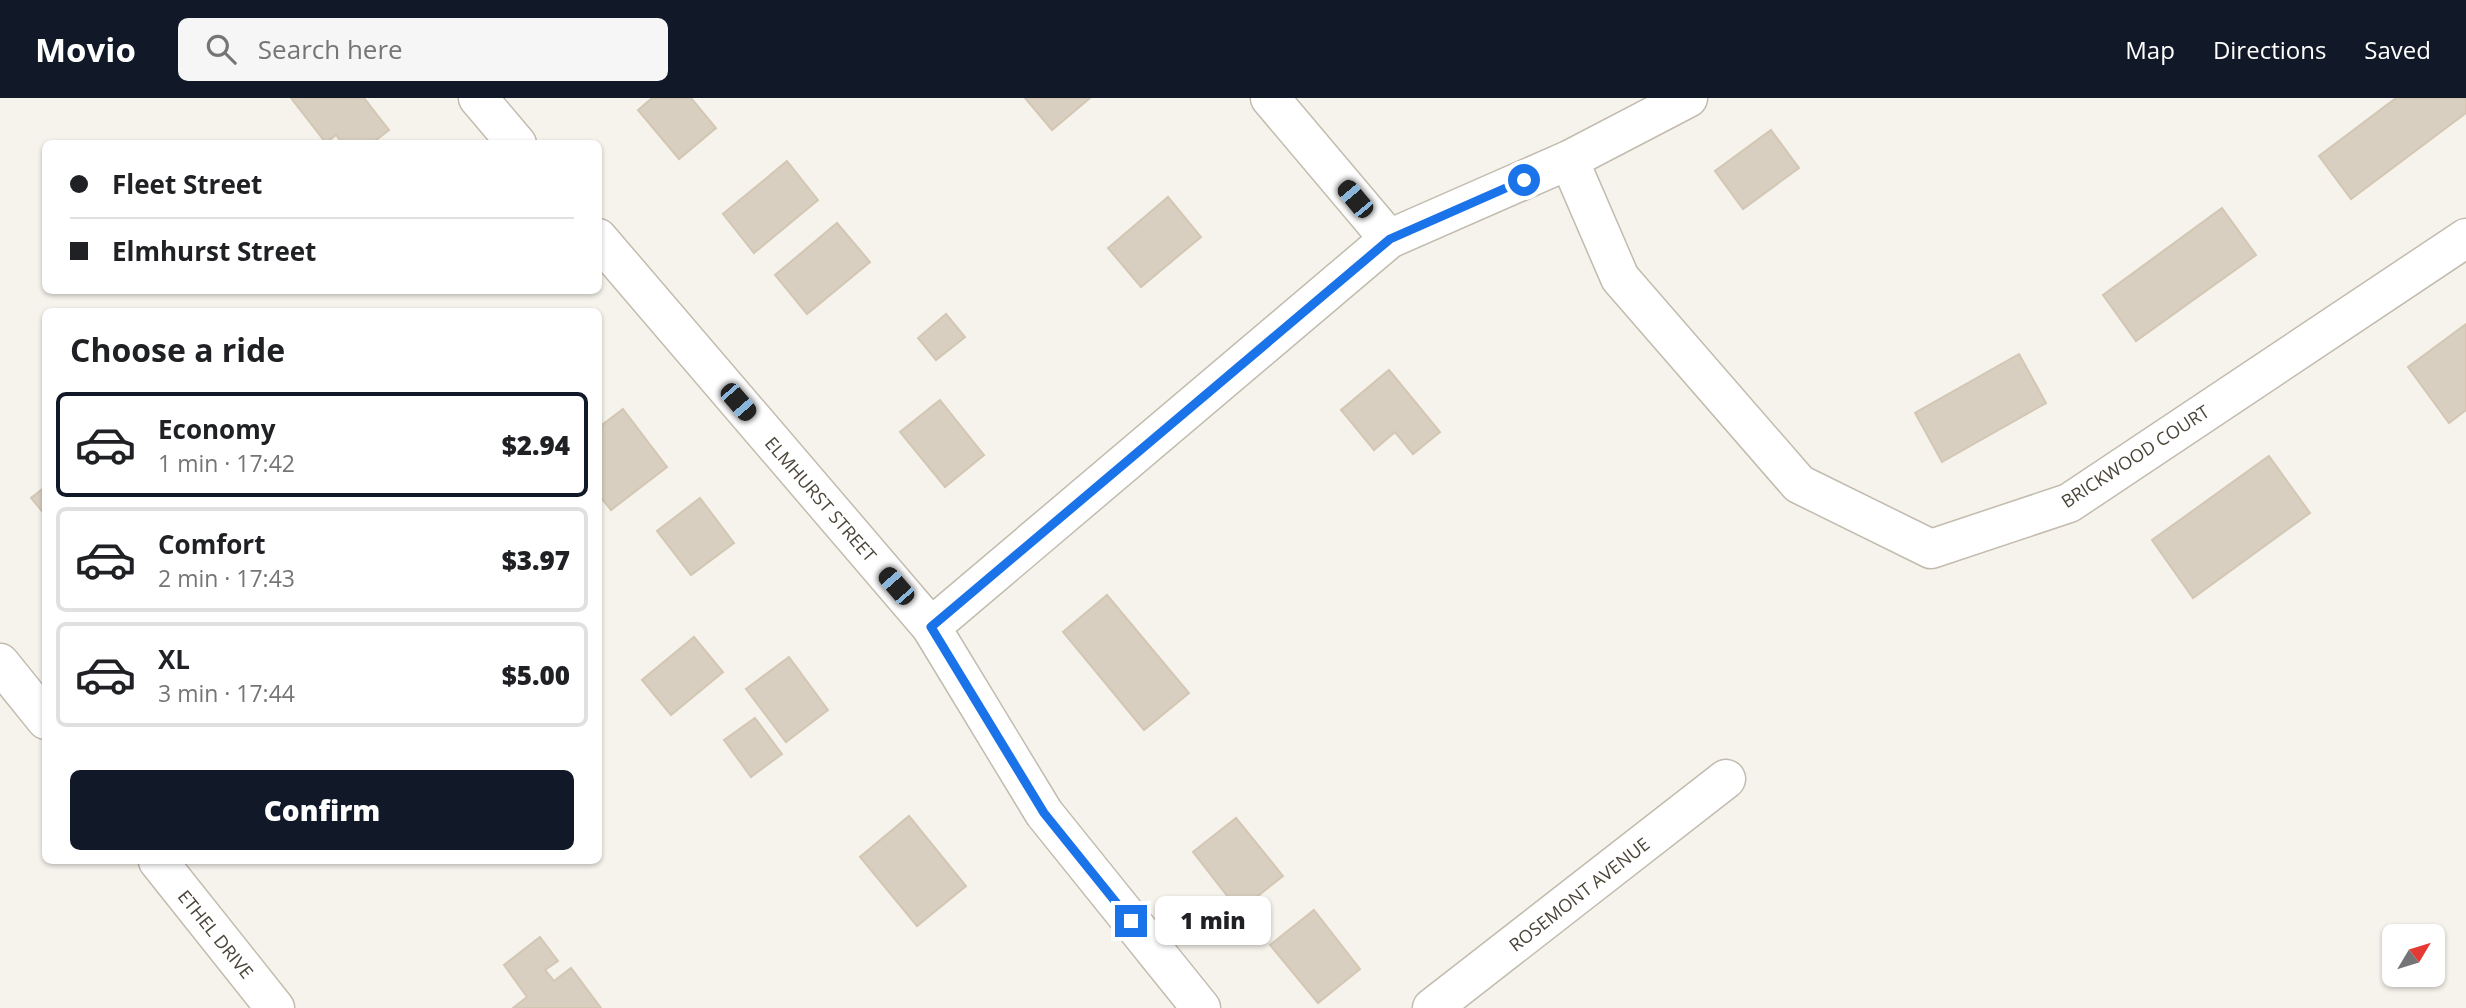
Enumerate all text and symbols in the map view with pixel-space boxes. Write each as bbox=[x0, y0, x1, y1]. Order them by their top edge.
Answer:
search box bbox=[178, 18, 668, 81]
text: Movio bbox=[35, 27, 136, 72]
icon: search bbox=[202, 30, 240, 68]
text: Search here bbox=[258, 31, 403, 67]
text: Map bbox=[2125, 33, 2175, 66]
text: Directions bbox=[2213, 33, 2326, 66]
text: Saved bbox=[2364, 33, 2431, 66]
route start bbox=[1508, 164, 1540, 196]
text: Fleet Street bbox=[112, 166, 262, 202]
car bbox=[1334, 176, 1377, 222]
text: Elmhurst Street bbox=[112, 233, 316, 269]
text: Choose a ride bbox=[70, 328, 285, 371]
car bbox=[717, 379, 760, 425]
street label: BRICKWOOD COURT bbox=[2056, 399, 2214, 513]
text: Economy bbox=[158, 411, 276, 447]
icon: car bbox=[74, 413, 137, 476]
text: $2.94 bbox=[502, 427, 570, 463]
street label: ELMHURST STREET bbox=[760, 431, 882, 567]
text: 1 min · 17:42 bbox=[158, 447, 295, 479]
text: Comfort bbox=[158, 526, 265, 562]
icon: car bbox=[74, 528, 137, 591]
text: $3.97 bbox=[502, 542, 570, 578]
text: 2 min · 17:43 bbox=[158, 562, 295, 594]
car bbox=[875, 563, 918, 609]
text: XL bbox=[158, 641, 190, 677]
icon: car bbox=[74, 643, 137, 706]
text: $5.00 bbox=[502, 657, 570, 693]
text: 3 min · 17:44 bbox=[158, 677, 295, 709]
button: Confirm bbox=[70, 770, 574, 850]
street label: ROSEMONT AVENUE bbox=[1504, 832, 1654, 956]
street label: ETHEL DRIVE bbox=[173, 885, 259, 983]
callout: 1 min bbox=[1156, 896, 1271, 946]
text: 1 min bbox=[1180, 904, 1246, 936]
route end bbox=[1115, 905, 1147, 937]
north arrow bbox=[2382, 924, 2445, 987]
map controls bbox=[2382, 924, 2445, 987]

